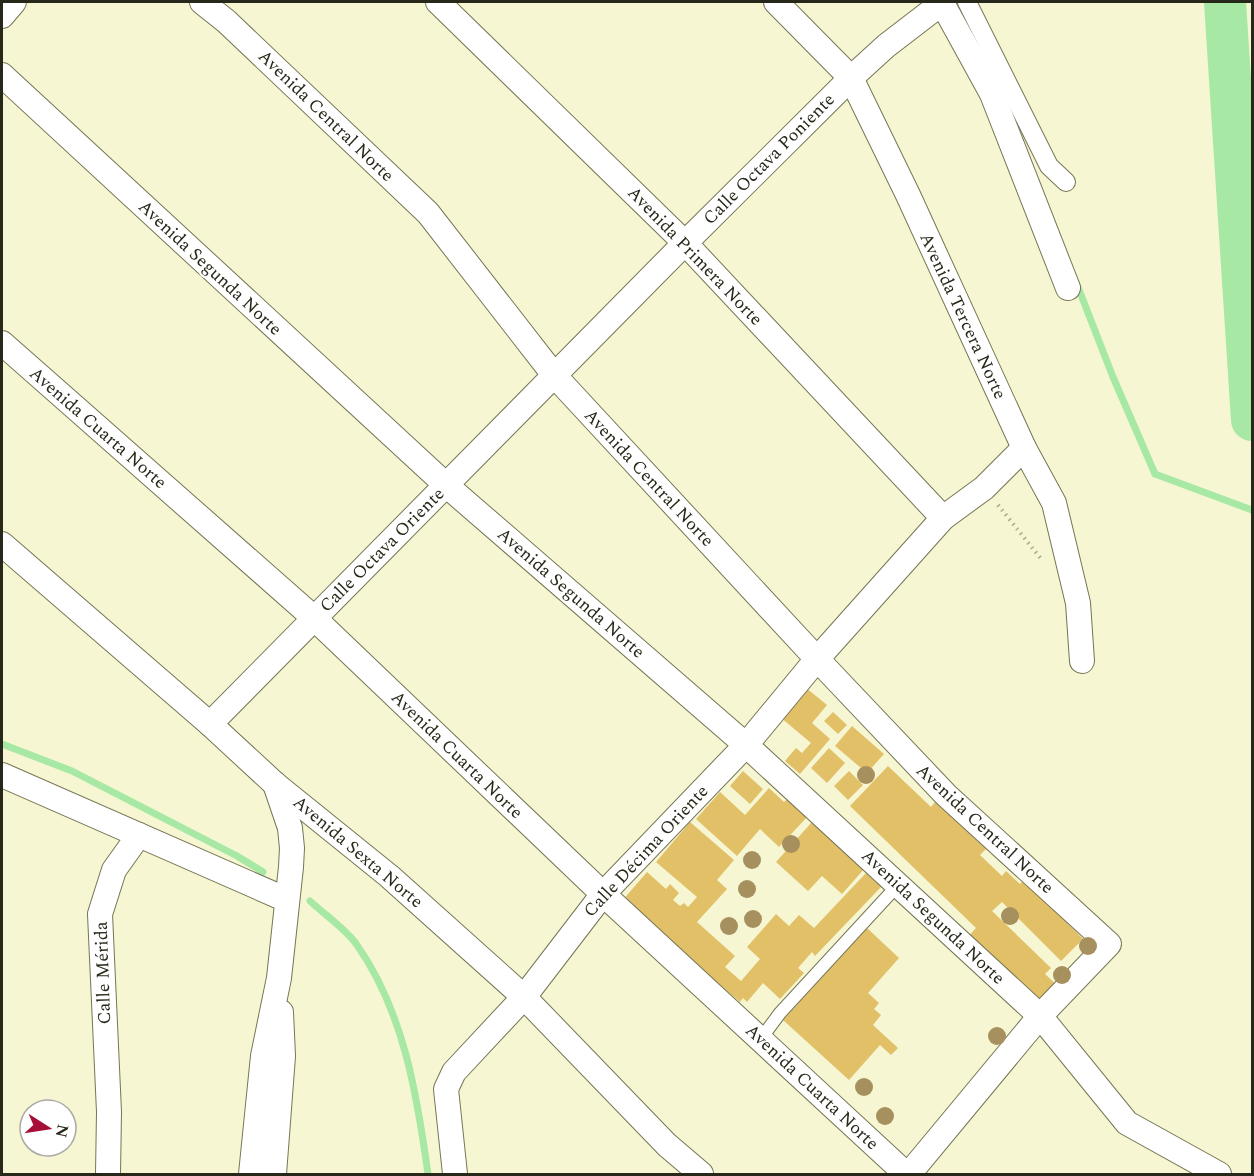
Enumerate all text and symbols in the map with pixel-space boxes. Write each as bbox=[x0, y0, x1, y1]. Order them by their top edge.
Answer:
street label: Avenida Central Norte bbox=[252, 44, 400, 188]
street label: Calle Octava Poniente bbox=[697, 87, 841, 231]
street label: Avenida Primera Norte bbox=[621, 180, 769, 332]
street label: Avenida Segunda Norte bbox=[132, 194, 288, 342]
street label: Avenida Tercera Norte bbox=[913, 228, 1013, 404]
street label: Avenida Cuarta Norte bbox=[23, 361, 173, 495]
street label: Avenida Central Norte bbox=[578, 403, 720, 553]
street label: Calle Octava Oriente bbox=[313, 481, 451, 619]
street label: Avenida Segunda Norte bbox=[491, 521, 651, 665]
street label: Avenida Cuarta Norte bbox=[385, 685, 529, 825]
street label: Avenida Central Norte bbox=[910, 758, 1060, 900]
street label: Calle Décima Oriente bbox=[577, 779, 715, 923]
street label: Avenida Sexta Norte bbox=[287, 789, 429, 915]
street label: Avenida Segunda Norte bbox=[855, 843, 1011, 991]
street label: Calle Mérida bbox=[88, 921, 118, 1025]
street label: Avenida Cuarta Norte bbox=[739, 1018, 885, 1156]
north arrow bbox=[18, 1098, 78, 1158]
text: N bbox=[49, 1122, 75, 1140]

